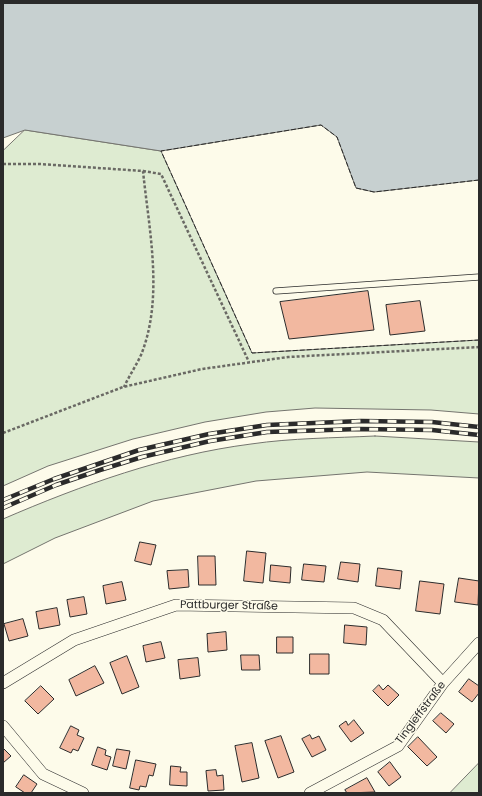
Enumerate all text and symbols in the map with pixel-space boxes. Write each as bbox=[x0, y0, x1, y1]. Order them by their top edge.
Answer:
street label: Pattburger Straße bbox=[180, 599, 278, 613]
street label: Tingleffstraße bbox=[393, 679, 449, 747]

